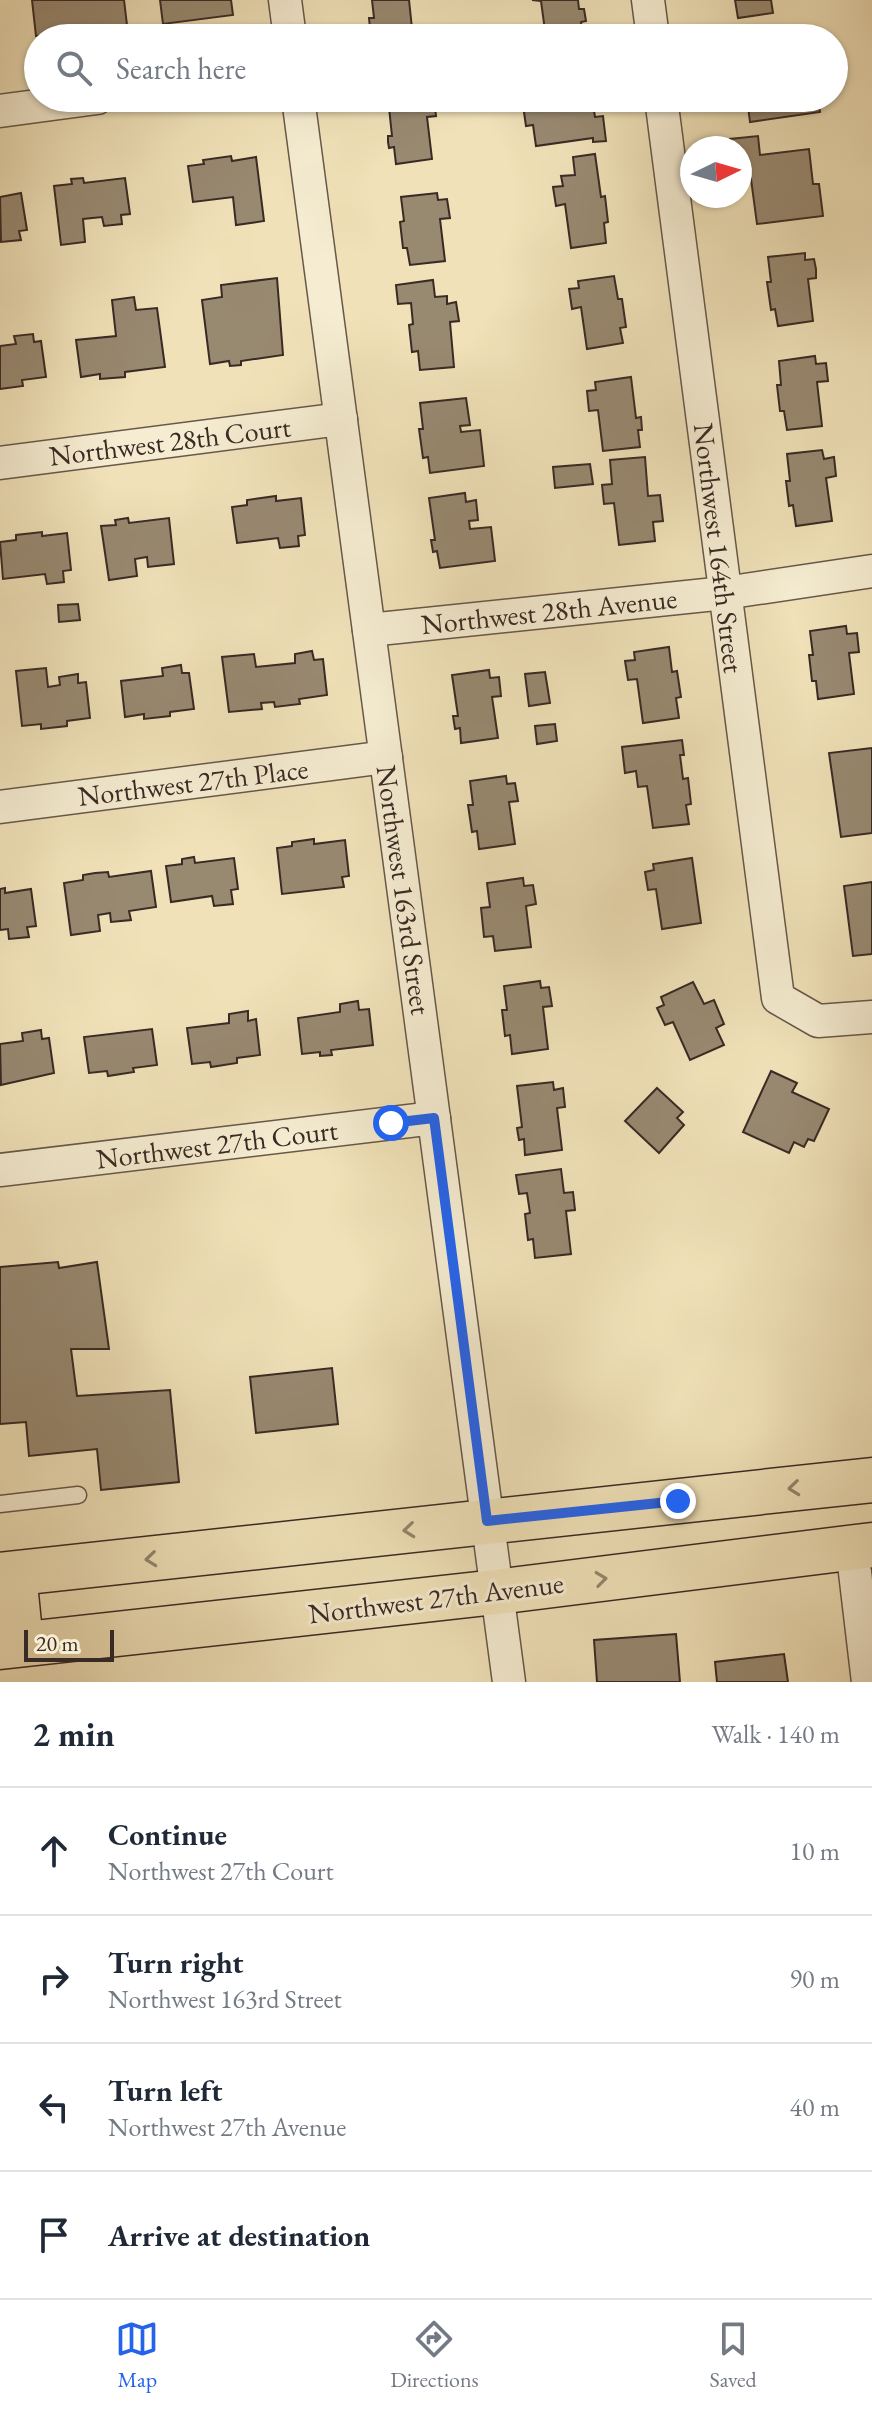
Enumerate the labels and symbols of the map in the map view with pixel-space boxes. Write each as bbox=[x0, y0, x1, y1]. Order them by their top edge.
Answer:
north arrow bbox=[680, 136, 752, 208]
street label: Northwest 28th Court bbox=[47, 408, 293, 474]
street label: Northwest 164th Street bbox=[686, 421, 752, 675]
street label: Northwest 28th Avenue bbox=[419, 580, 679, 642]
street label: Northwest 27th Place bbox=[76, 750, 310, 814]
street label: Northwest 163rd Street bbox=[369, 763, 439, 1017]
route start bbox=[373, 1105, 409, 1141]
street label: Northwest 27th Court bbox=[94, 1111, 340, 1177]
one-way arrow bbox=[788, 1480, 801, 1497]
route end bbox=[660, 1483, 696, 1519]
one-way arrow bbox=[402, 1521, 416, 1538]
one-way arrow bbox=[144, 1550, 157, 1567]
street label: Northwest 27th Avenue bbox=[306, 1564, 566, 1632]
one-way arrow bbox=[594, 1571, 608, 1588]
scale bar bbox=[24, 1626, 114, 1662]

